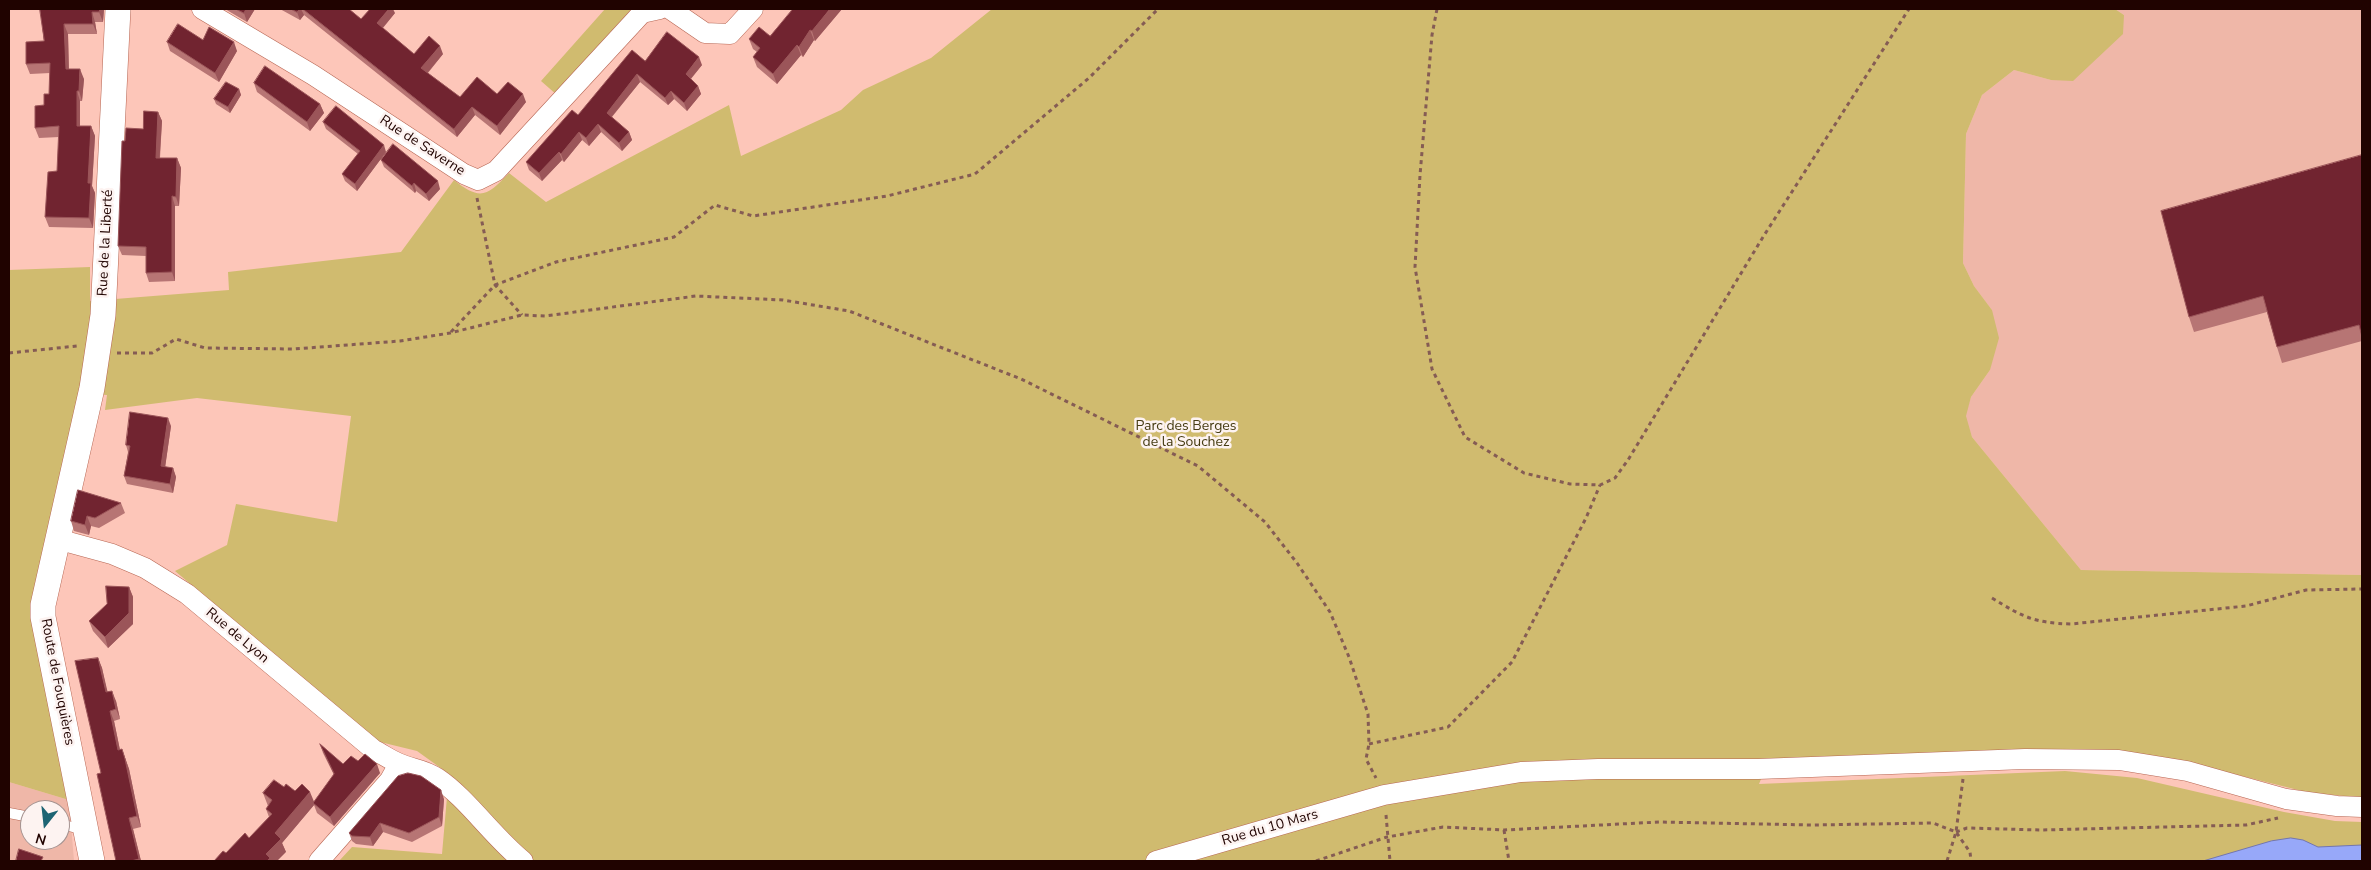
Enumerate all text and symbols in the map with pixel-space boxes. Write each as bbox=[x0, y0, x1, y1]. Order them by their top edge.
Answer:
street label: Rue de Saverne bbox=[376, 112, 468, 180]
street label: Rue de la Liberté bbox=[95, 189, 117, 297]
park label: Parc des Berges de la Souchez bbox=[1135, 419, 1237, 452]
street label: Rue de Lyon bbox=[202, 605, 272, 667]
street label: Route de Fouquières bbox=[36, 617, 78, 747]
north arrow bbox=[20, 800, 70, 850]
street label: Rue du 10 Mars bbox=[1220, 806, 1320, 850]
text: N bbox=[33, 828, 49, 850]

